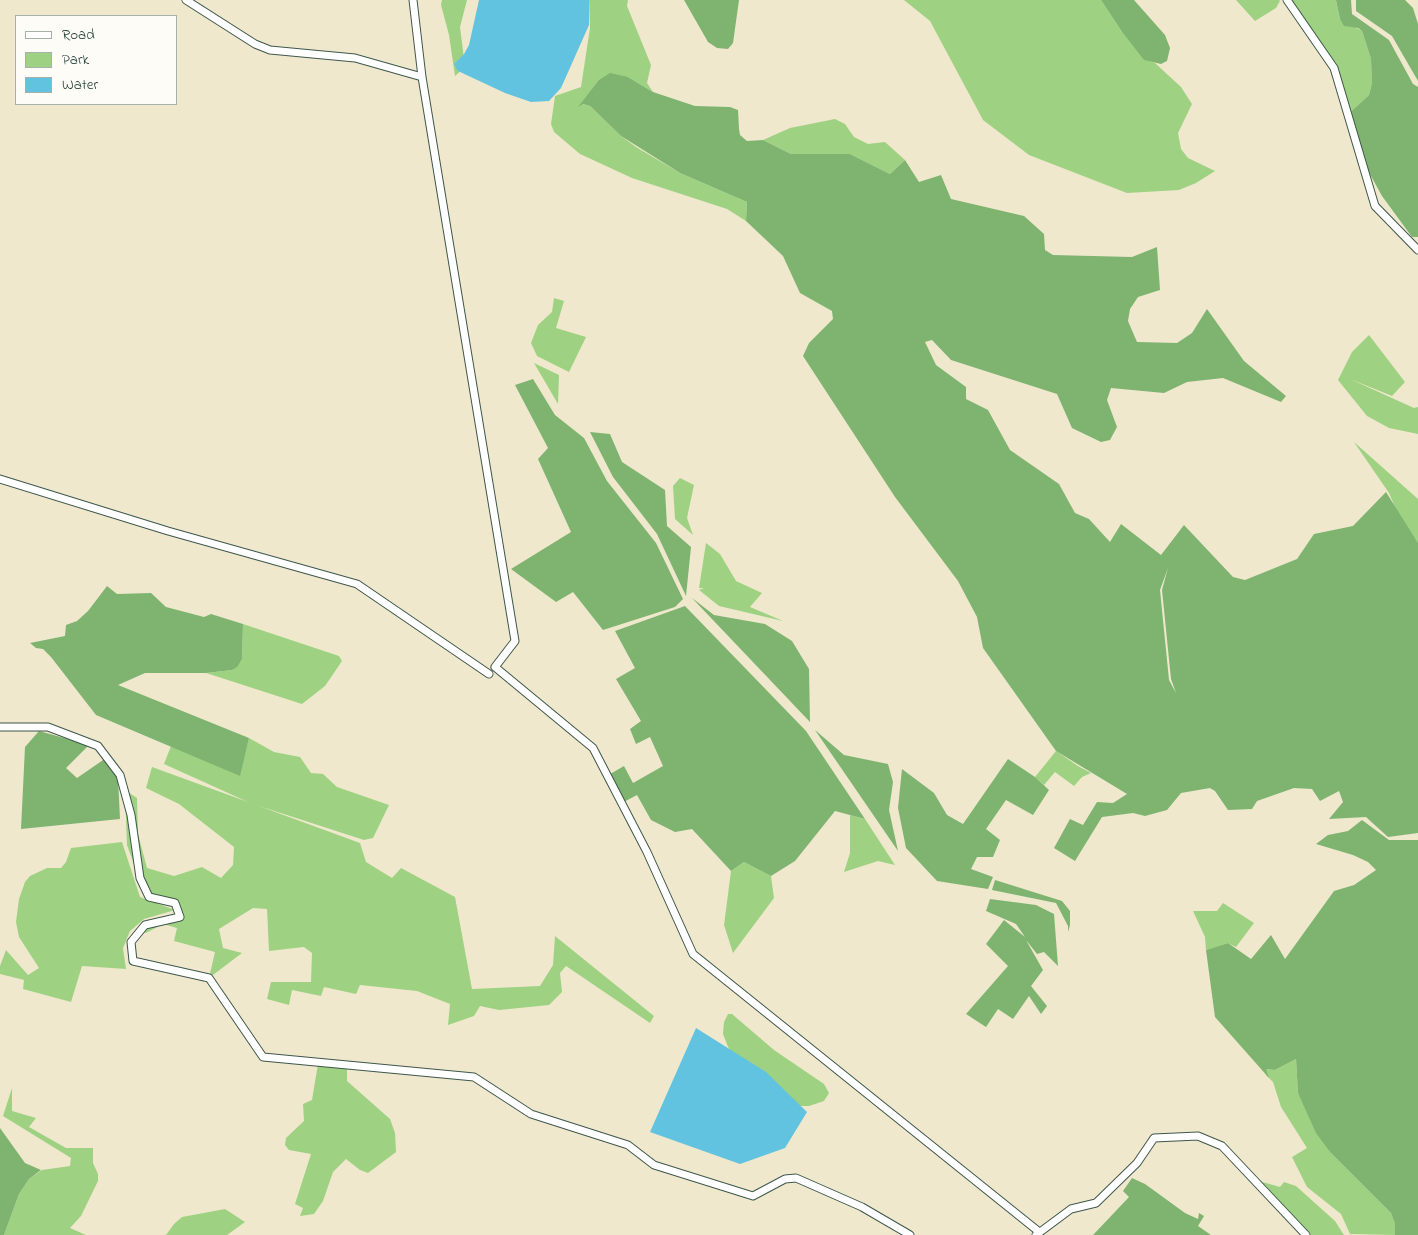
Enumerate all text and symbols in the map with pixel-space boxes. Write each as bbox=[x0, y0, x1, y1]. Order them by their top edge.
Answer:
legend bbox=[15, 15, 178, 105]
text: Road bbox=[62, 24, 95, 46]
text: Park bbox=[62, 49, 89, 71]
text: Water bbox=[62, 74, 98, 96]

